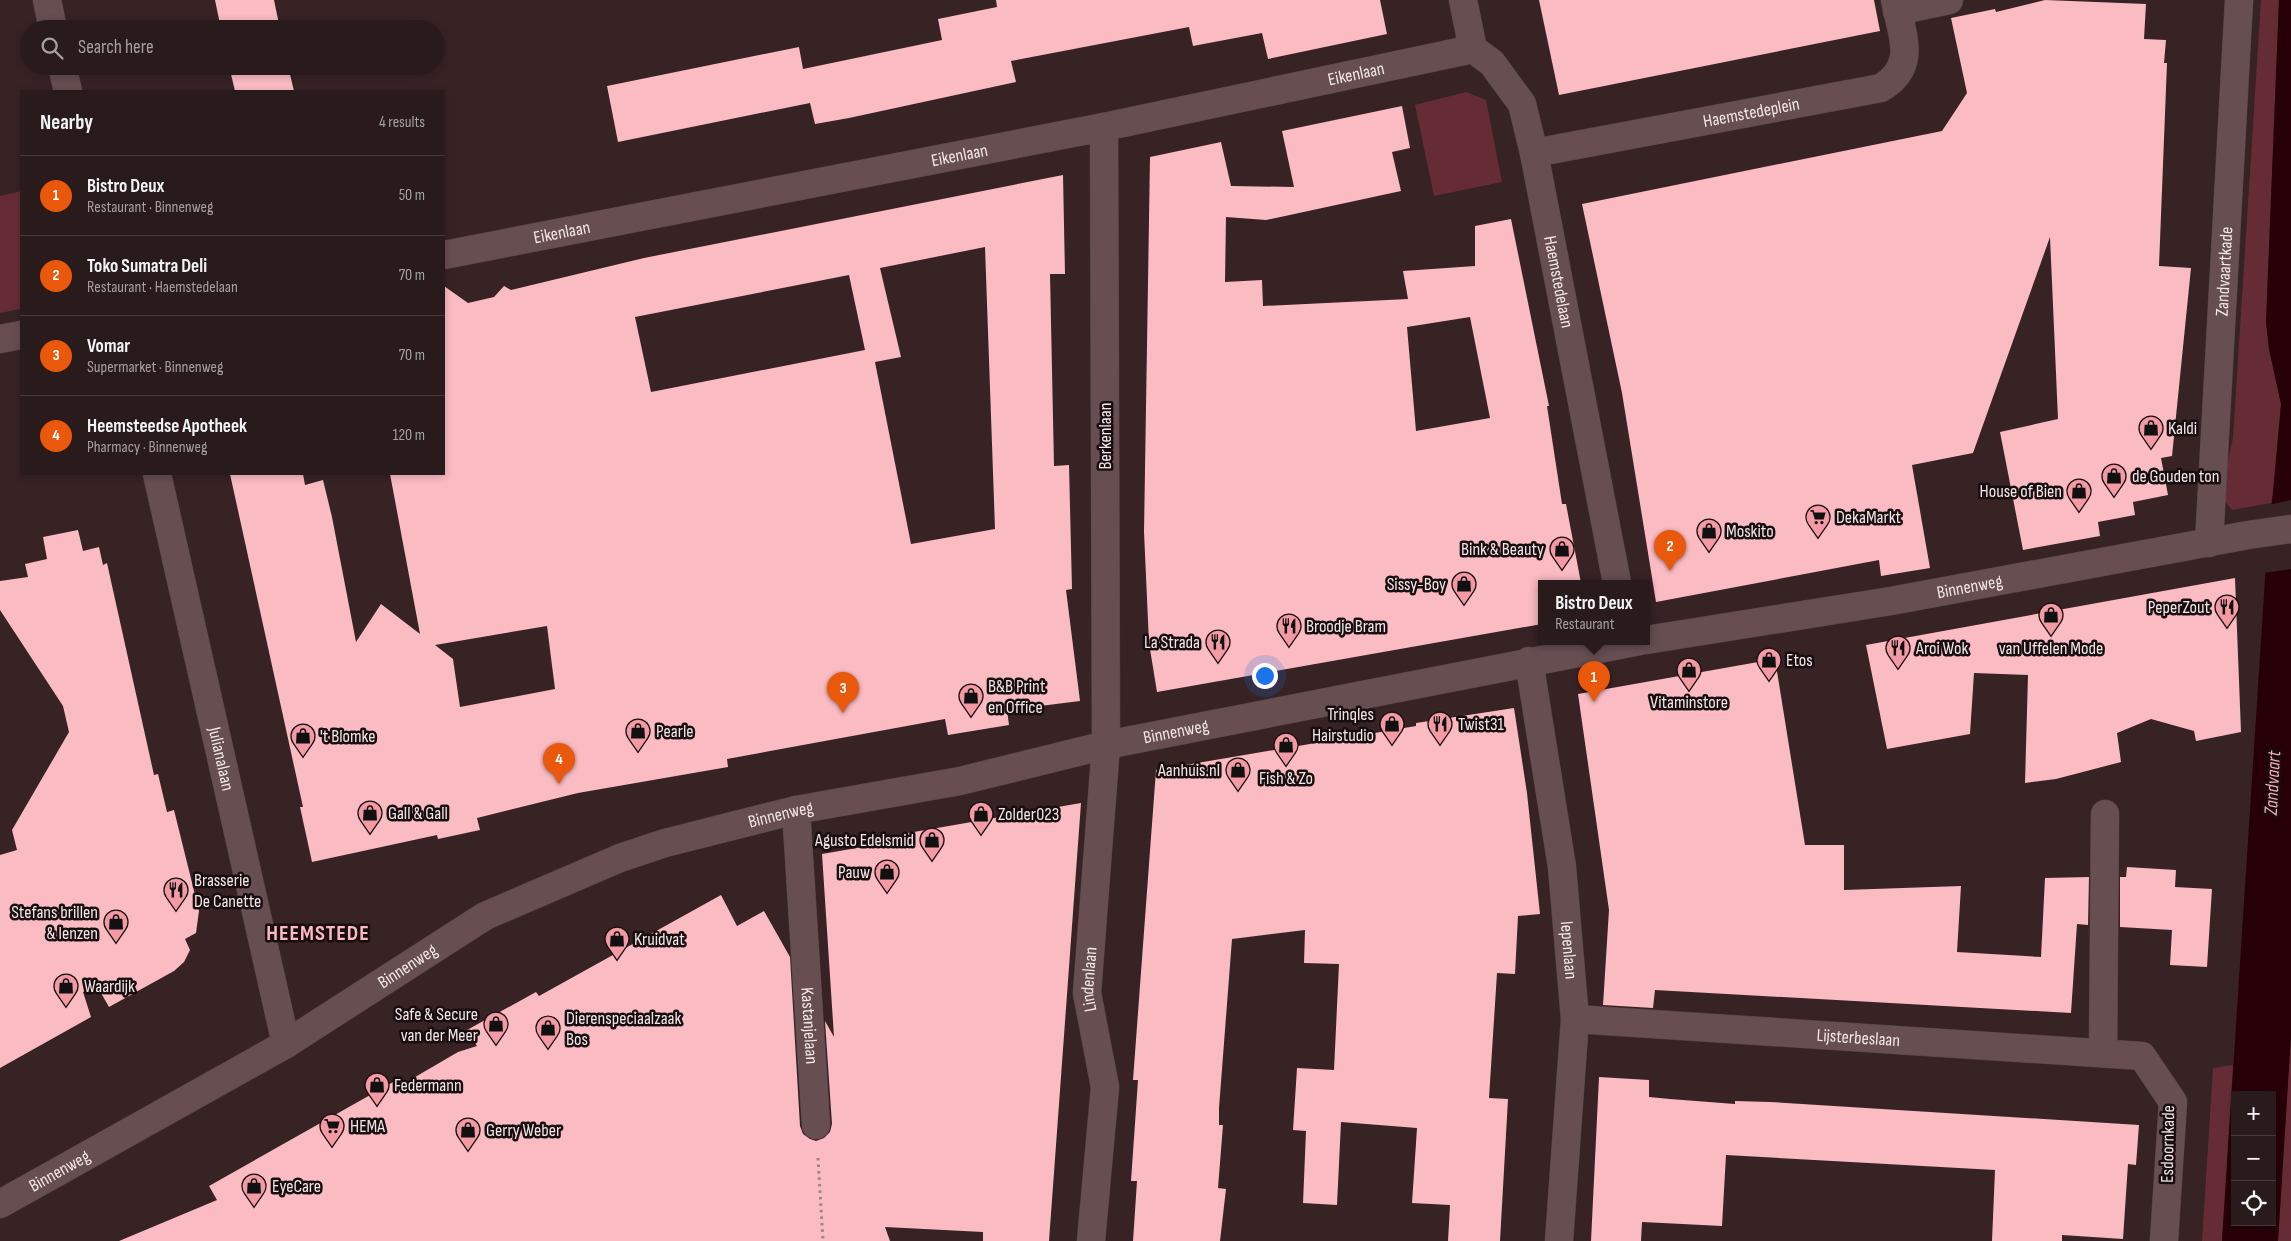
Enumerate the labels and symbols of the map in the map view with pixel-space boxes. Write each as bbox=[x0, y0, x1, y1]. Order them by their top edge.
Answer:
street label: Eikenlaan bbox=[1326, 58, 1386, 90]
street label: Haemstedeplein bbox=[1701, 93, 1801, 132]
street label: Eikenlaan bbox=[929, 139, 990, 171]
street label: Eikenlaan bbox=[532, 216, 592, 248]
street label: Zandvaartkade bbox=[2211, 226, 2237, 317]
street label: Haemstedelaan bbox=[1540, 234, 1578, 330]
street label: Berkenlaan bbox=[1095, 403, 1116, 469]
shop icon: Kaldi bbox=[2138, 415, 2164, 449]
place label: Kaldi bbox=[2168, 418, 2197, 439]
shop icon: de Gouden ton bbox=[2101, 463, 2127, 497]
place label: de Gouden ton bbox=[2132, 466, 2219, 487]
shop icon: House of Bien bbox=[2066, 478, 2092, 512]
place label: House of Bien bbox=[1980, 481, 2062, 502]
supermarket icon: DekaMarkt bbox=[1805, 504, 1831, 538]
place label: DekaMarkt bbox=[1836, 507, 1902, 528]
shop icon: Moskito bbox=[1696, 518, 1722, 552]
place label: Moskito bbox=[1726, 521, 1774, 542]
pin: 2 bbox=[1654, 530, 1686, 571]
shop icon: Bink & Beauty bbox=[1549, 536, 1575, 570]
place label: Bink & Beauty bbox=[1461, 539, 1544, 560]
street label: Binnenweg bbox=[1935, 570, 2004, 603]
shop icon: Sissy-Boy bbox=[1451, 571, 1477, 605]
place label: Sissy-Boy bbox=[1387, 574, 1446, 595]
restaurant icon: PeperZout bbox=[2214, 594, 2240, 628]
place label: PeperZout bbox=[2148, 597, 2211, 618]
shop icon: van Uffelen Mode bbox=[2038, 602, 2064, 636]
restaurant icon: Broodje Bram bbox=[1276, 613, 1302, 647]
place label: Broodje Bram bbox=[1306, 616, 1386, 637]
restaurant icon: La Strada bbox=[1205, 629, 1231, 663]
place label: La Strada bbox=[1144, 632, 1200, 653]
restaurant icon: Aroi Wok bbox=[1885, 635, 1911, 669]
place label: Aroi Wok bbox=[1915, 638, 1968, 659]
place label: van Uffelen Mode bbox=[1999, 638, 2103, 659]
shop icon: Etos bbox=[1756, 647, 1782, 681]
place label: Etos bbox=[1786, 650, 1813, 671]
shop icon: Vitaminstore bbox=[1676, 657, 1702, 691]
pin: 1 bbox=[1578, 661, 1610, 702]
your location bbox=[1252, 663, 1278, 689]
pin: 3 bbox=[827, 672, 859, 713]
place label: B&B Print en Office bbox=[988, 676, 1046, 718]
shop icon: B&B Print en Office bbox=[958, 683, 984, 717]
place label: Vitaminstore bbox=[1650, 692, 1728, 713]
place label: Trinqles Hairstudio bbox=[1312, 704, 1374, 746]
shop icon: Trinqles Hairstudio bbox=[1379, 711, 1405, 745]
restaurant icon: Twist31 bbox=[1427, 711, 1453, 745]
place label: Twist31 bbox=[1458, 714, 1504, 735]
street label: Binnenweg bbox=[1141, 715, 1211, 748]
shop icon: Pearle bbox=[625, 718, 651, 752]
place label: Pearle bbox=[656, 721, 694, 742]
shop icon: 't Blomke bbox=[290, 723, 316, 757]
street label: Julianalaan bbox=[204, 724, 239, 793]
place label: 't Blomke bbox=[320, 726, 375, 747]
shop icon: Fish & Zo bbox=[1273, 732, 1299, 766]
pin: 4 bbox=[543, 743, 575, 784]
water label: Zandvaart bbox=[2260, 749, 2286, 817]
shop icon: Aanhuis.nl bbox=[1225, 757, 1251, 791]
place label: Aanhuis.nl bbox=[1157, 760, 1220, 781]
place label: Fish & Zo bbox=[1259, 768, 1313, 789]
street label: Binnenweg bbox=[746, 797, 815, 832]
shop icon: Gall & Gall bbox=[357, 800, 383, 834]
shop icon: Zolder023 bbox=[968, 801, 994, 835]
place label: Gall & Gall bbox=[388, 803, 448, 824]
place label: Zolder023 bbox=[998, 804, 1059, 825]
shop icon: Agusto Edelsmid bbox=[919, 827, 945, 861]
place label: Agusto Edelsmid bbox=[814, 830, 914, 851]
shop icon: Pauw bbox=[874, 859, 900, 893]
place label: Pauw bbox=[838, 862, 870, 883]
place label: Brasserie De Canette bbox=[194, 870, 261, 912]
restaurant icon: Brasserie De Canette bbox=[163, 877, 189, 911]
place label: Stefans brillen & lenzen bbox=[11, 902, 98, 944]
shop icon: Stefans brillen & lenzen bbox=[103, 909, 129, 943]
district label: HEEMSTEDE bbox=[266, 920, 370, 947]
street label: Iepenlaan bbox=[1556, 920, 1582, 980]
shop icon: Kruidvat bbox=[604, 926, 630, 960]
place label: Kruidvat bbox=[634, 929, 685, 950]
street label: Binnenweg bbox=[374, 939, 441, 993]
street label: Lindenlaan bbox=[1076, 946, 1101, 1014]
shop icon: Waardijk bbox=[53, 973, 79, 1007]
place label: Waardijk bbox=[84, 976, 135, 997]
street label: Kastanjelaan bbox=[797, 987, 823, 1065]
place label: Safe & Secure van der Meer bbox=[395, 1004, 478, 1046]
place label: Dierenspeciaalzaak Bos bbox=[566, 1008, 681, 1050]
shop icon: Safe & Secure van der Meer bbox=[483, 1011, 509, 1045]
shop icon: Dierenspeciaalzaak Bos bbox=[535, 1015, 561, 1049]
street label: Lijsterbeslaan bbox=[1816, 1024, 1901, 1051]
shop icon: Federmann bbox=[364, 1072, 390, 1106]
place label: Federmann bbox=[394, 1075, 462, 1096]
street label: Esdoornkade bbox=[2157, 1105, 2179, 1183]
supermarket icon: HEMA bbox=[319, 1113, 345, 1147]
place label: HEMA bbox=[350, 1116, 385, 1137]
shop icon: Gerry Weber bbox=[455, 1117, 481, 1151]
place label: Gerry Weber bbox=[486, 1120, 561, 1141]
street label: Binnenweg bbox=[25, 1145, 93, 1196]
shop icon: EyeCare bbox=[241, 1173, 267, 1207]
place label: EyeCare bbox=[272, 1176, 321, 1197]

